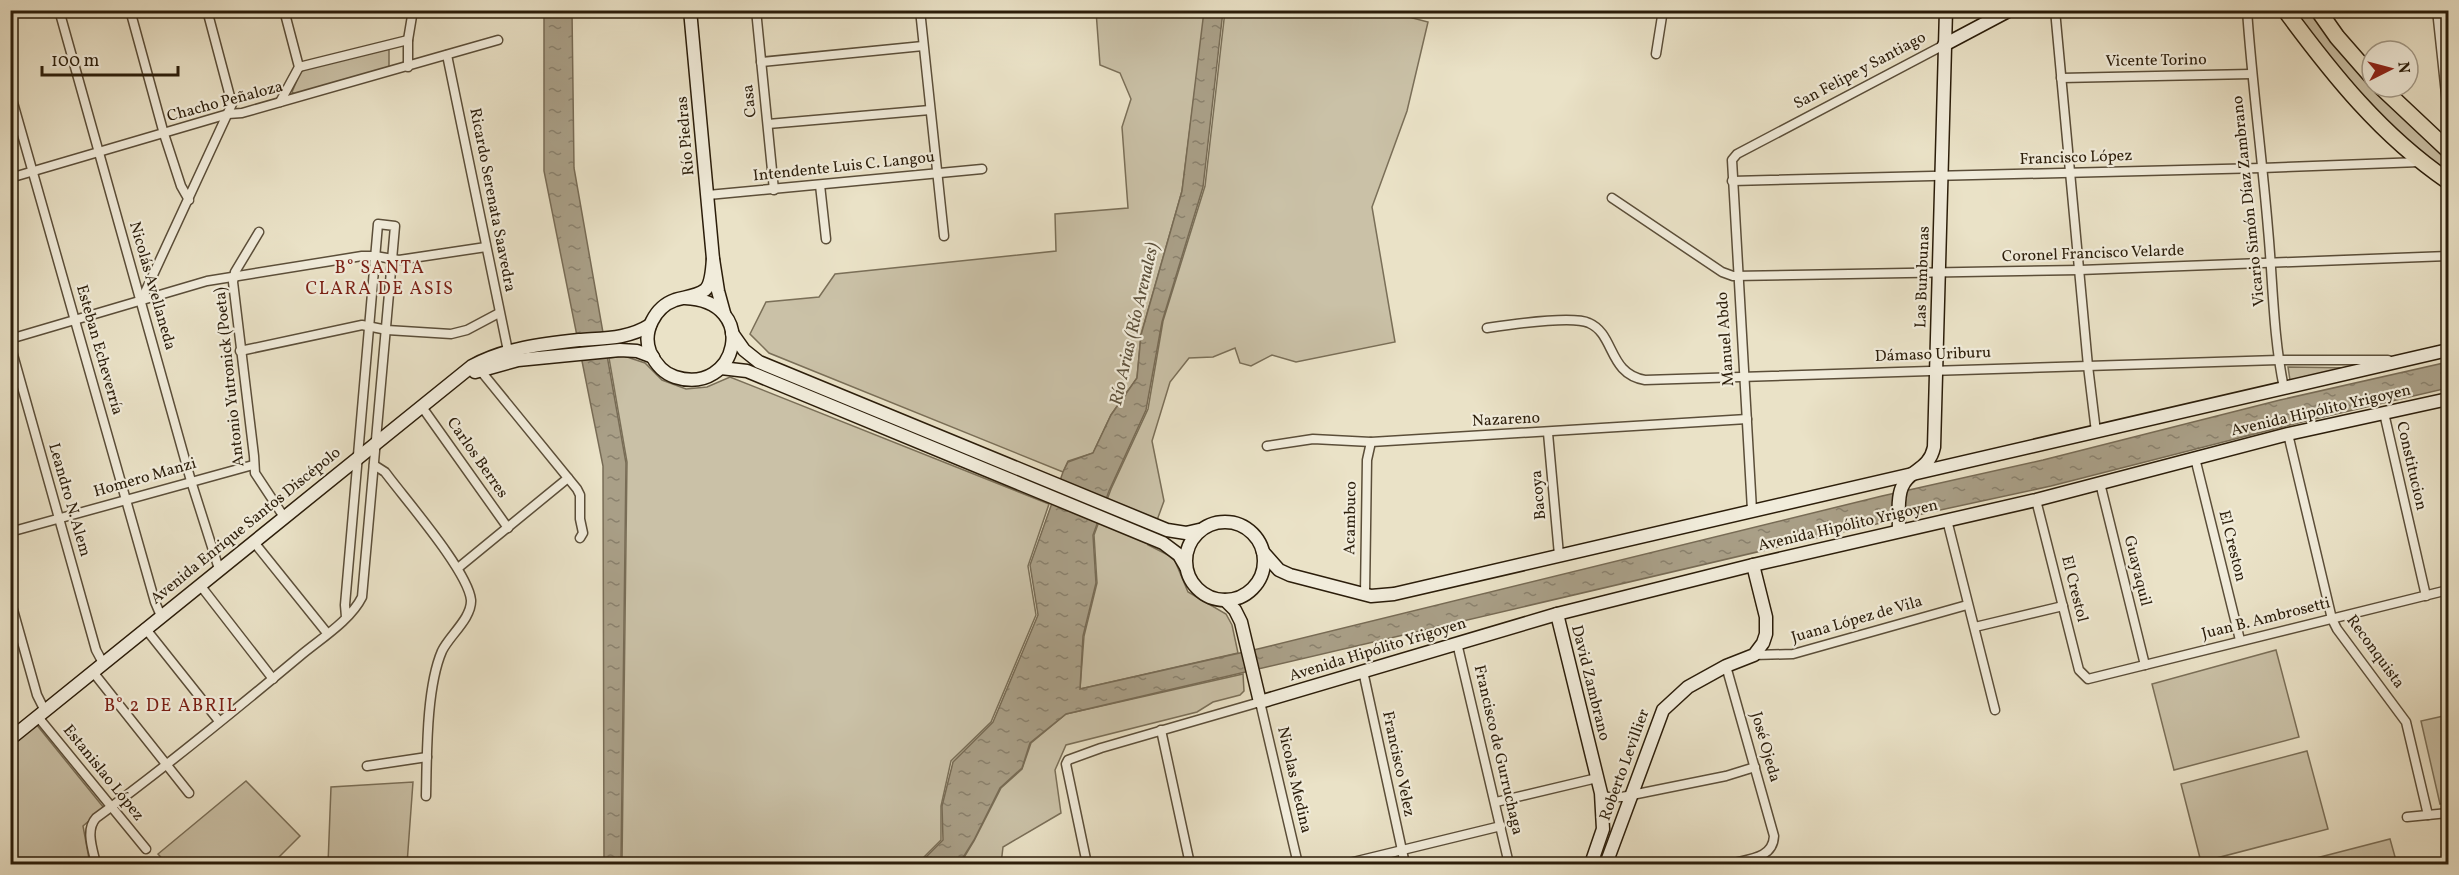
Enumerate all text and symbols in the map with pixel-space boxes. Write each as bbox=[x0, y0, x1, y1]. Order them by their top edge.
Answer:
street label: San Felipe y Santiago bbox=[1790, 27, 1930, 115]
scale bar bbox=[42, 39, 178, 77]
north arrow bbox=[2360, 39, 2420, 99]
text: 100 m bbox=[51, 49, 100, 74]
street label: Vicente Torino bbox=[2105, 49, 2207, 73]
text: N bbox=[2391, 61, 2415, 75]
street label: Chacho Peñaloza bbox=[165, 76, 286, 128]
street label: Casa bbox=[737, 83, 763, 119]
street label: Río Piedras bbox=[672, 95, 700, 177]
street label: Vicario Simón Díaz Zambrano bbox=[2227, 95, 2271, 307]
street label: Ricardo Serenata Saavedra bbox=[463, 106, 521, 294]
street label: Francisco López bbox=[2019, 145, 2133, 171]
street label: Intendente Luis C. Langou bbox=[752, 147, 936, 187]
street label: Nicolás Avellaneda bbox=[123, 219, 181, 353]
street label: Las Bumbunas bbox=[1910, 225, 1936, 328]
water label: Río Arias (Río Arenales) bbox=[1104, 240, 1166, 408]
street label: Coronel Francisco Velarde bbox=[2002, 240, 2184, 268]
district label: B° SANTA CLARA DE ASIS bbox=[305, 256, 455, 302]
street label: Esteban Echeverría bbox=[70, 282, 128, 418]
street label: Antonio Yutronick (Poeta) bbox=[210, 286, 250, 468]
street label: Manuel Abdo bbox=[1712, 291, 1740, 387]
street label: Dámaso Uriburu bbox=[1875, 342, 1991, 368]
street label: Avenida Hipólito Yrigoyen bbox=[2229, 380, 2413, 442]
street label: Nazareno bbox=[1471, 407, 1541, 433]
street label: Carlos Berres bbox=[441, 413, 513, 503]
street label: Constitucion bbox=[2390, 419, 2432, 513]
street label: Leandro N. Alem bbox=[42, 441, 96, 559]
street label: Avenida Enrique Santos Discépolo bbox=[146, 442, 346, 610]
street label: Homero Manzi bbox=[91, 453, 199, 503]
street label: Bacoya bbox=[1526, 469, 1552, 521]
street label: Acambuco bbox=[1339, 481, 1363, 555]
street label: Avenida Hipólito Yrigoyen bbox=[1756, 495, 1940, 557]
street label: El Creston bbox=[2213, 508, 2251, 584]
street label: Guayaquil bbox=[2118, 533, 2156, 609]
street label: El Crestol bbox=[2055, 553, 2093, 625]
street label: Juana López de Vila bbox=[1789, 591, 1925, 649]
street label: Juan B. Ambrosetti bbox=[2199, 592, 2333, 646]
street label: Reconquista bbox=[2341, 611, 2409, 693]
street label: Avenida Hipólito Yrigoyen bbox=[1287, 613, 1469, 687]
street label: David Zambrano bbox=[1565, 623, 1615, 743]
street label: Francisco de Gurruchaga bbox=[1468, 663, 1528, 837]
district label: B° 2 DE ABRIL bbox=[104, 694, 238, 719]
street label: Roberto Levillier bbox=[1595, 706, 1656, 824]
street label: Francisco Velez bbox=[1376, 709, 1420, 819]
street label: José Ojeda bbox=[1744, 709, 1786, 785]
street label: Estanislao López bbox=[57, 720, 149, 826]
street label: Nicolas Medina bbox=[1271, 725, 1317, 835]

